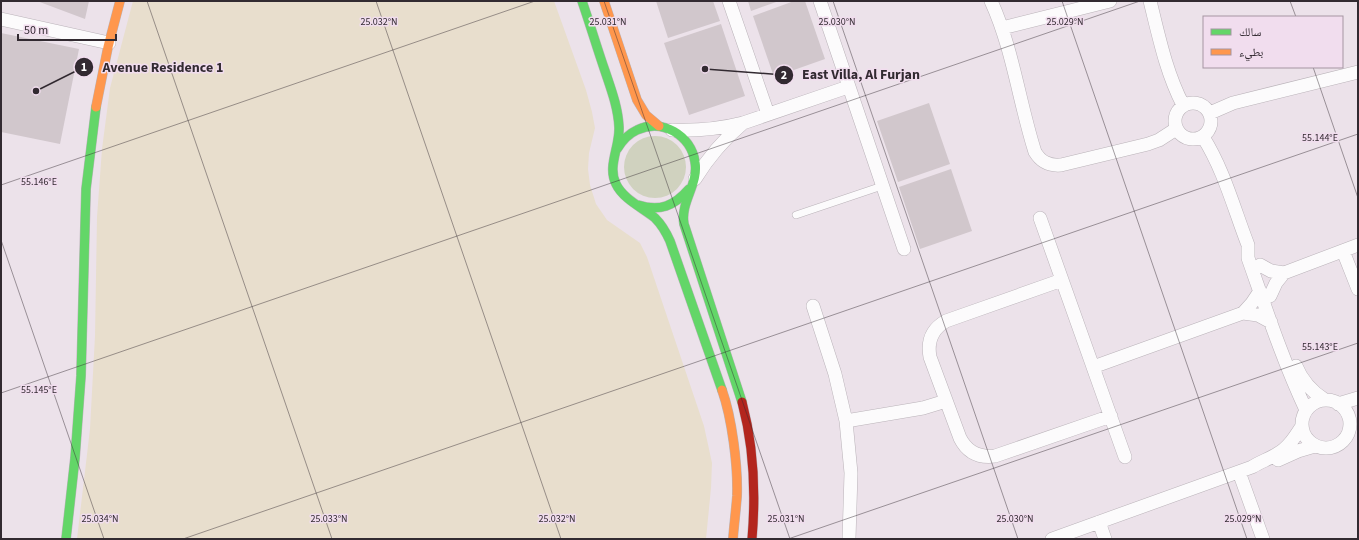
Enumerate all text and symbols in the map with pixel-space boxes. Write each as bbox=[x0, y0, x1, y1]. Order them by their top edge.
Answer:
text: 25.032°N bbox=[360, 15, 398, 29]
text: 25.031°N bbox=[589, 15, 627, 29]
text: 25.030°N bbox=[818, 15, 856, 29]
text: 25.029°N bbox=[1046, 15, 1084, 29]
scale bar bbox=[18, 16, 116, 42]
legend bbox=[1203, 16, 1343, 68]
text: 50 m bbox=[24, 22, 48, 39]
text: سالك bbox=[1239, 24, 1261, 41]
text: بطيء bbox=[1239, 44, 1263, 62]
callout: Avenue Residence 1 bbox=[74, 54, 231, 80]
text: Avenue Residence 1 bbox=[102, 58, 223, 78]
text: 1 bbox=[81, 59, 87, 76]
callout: East Villa, Al Furjan bbox=[774, 62, 927, 88]
text: East Villa, Al Furjan bbox=[802, 65, 920, 85]
text: 2 bbox=[781, 67, 787, 84]
text: 55.144°E bbox=[1302, 131, 1338, 145]
text: 55.146°E bbox=[21, 175, 57, 189]
text: 55.143°E bbox=[1302, 340, 1338, 354]
text: 55.145°E bbox=[21, 383, 57, 397]
text: 25.034°N bbox=[81, 512, 119, 526]
text: 25.033°N bbox=[310, 512, 348, 526]
text: 25.032°N bbox=[538, 512, 576, 526]
text: 25.031°N bbox=[767, 512, 805, 526]
text: 25.030°N bbox=[996, 512, 1034, 526]
text: 25.029°N bbox=[1224, 512, 1262, 526]

